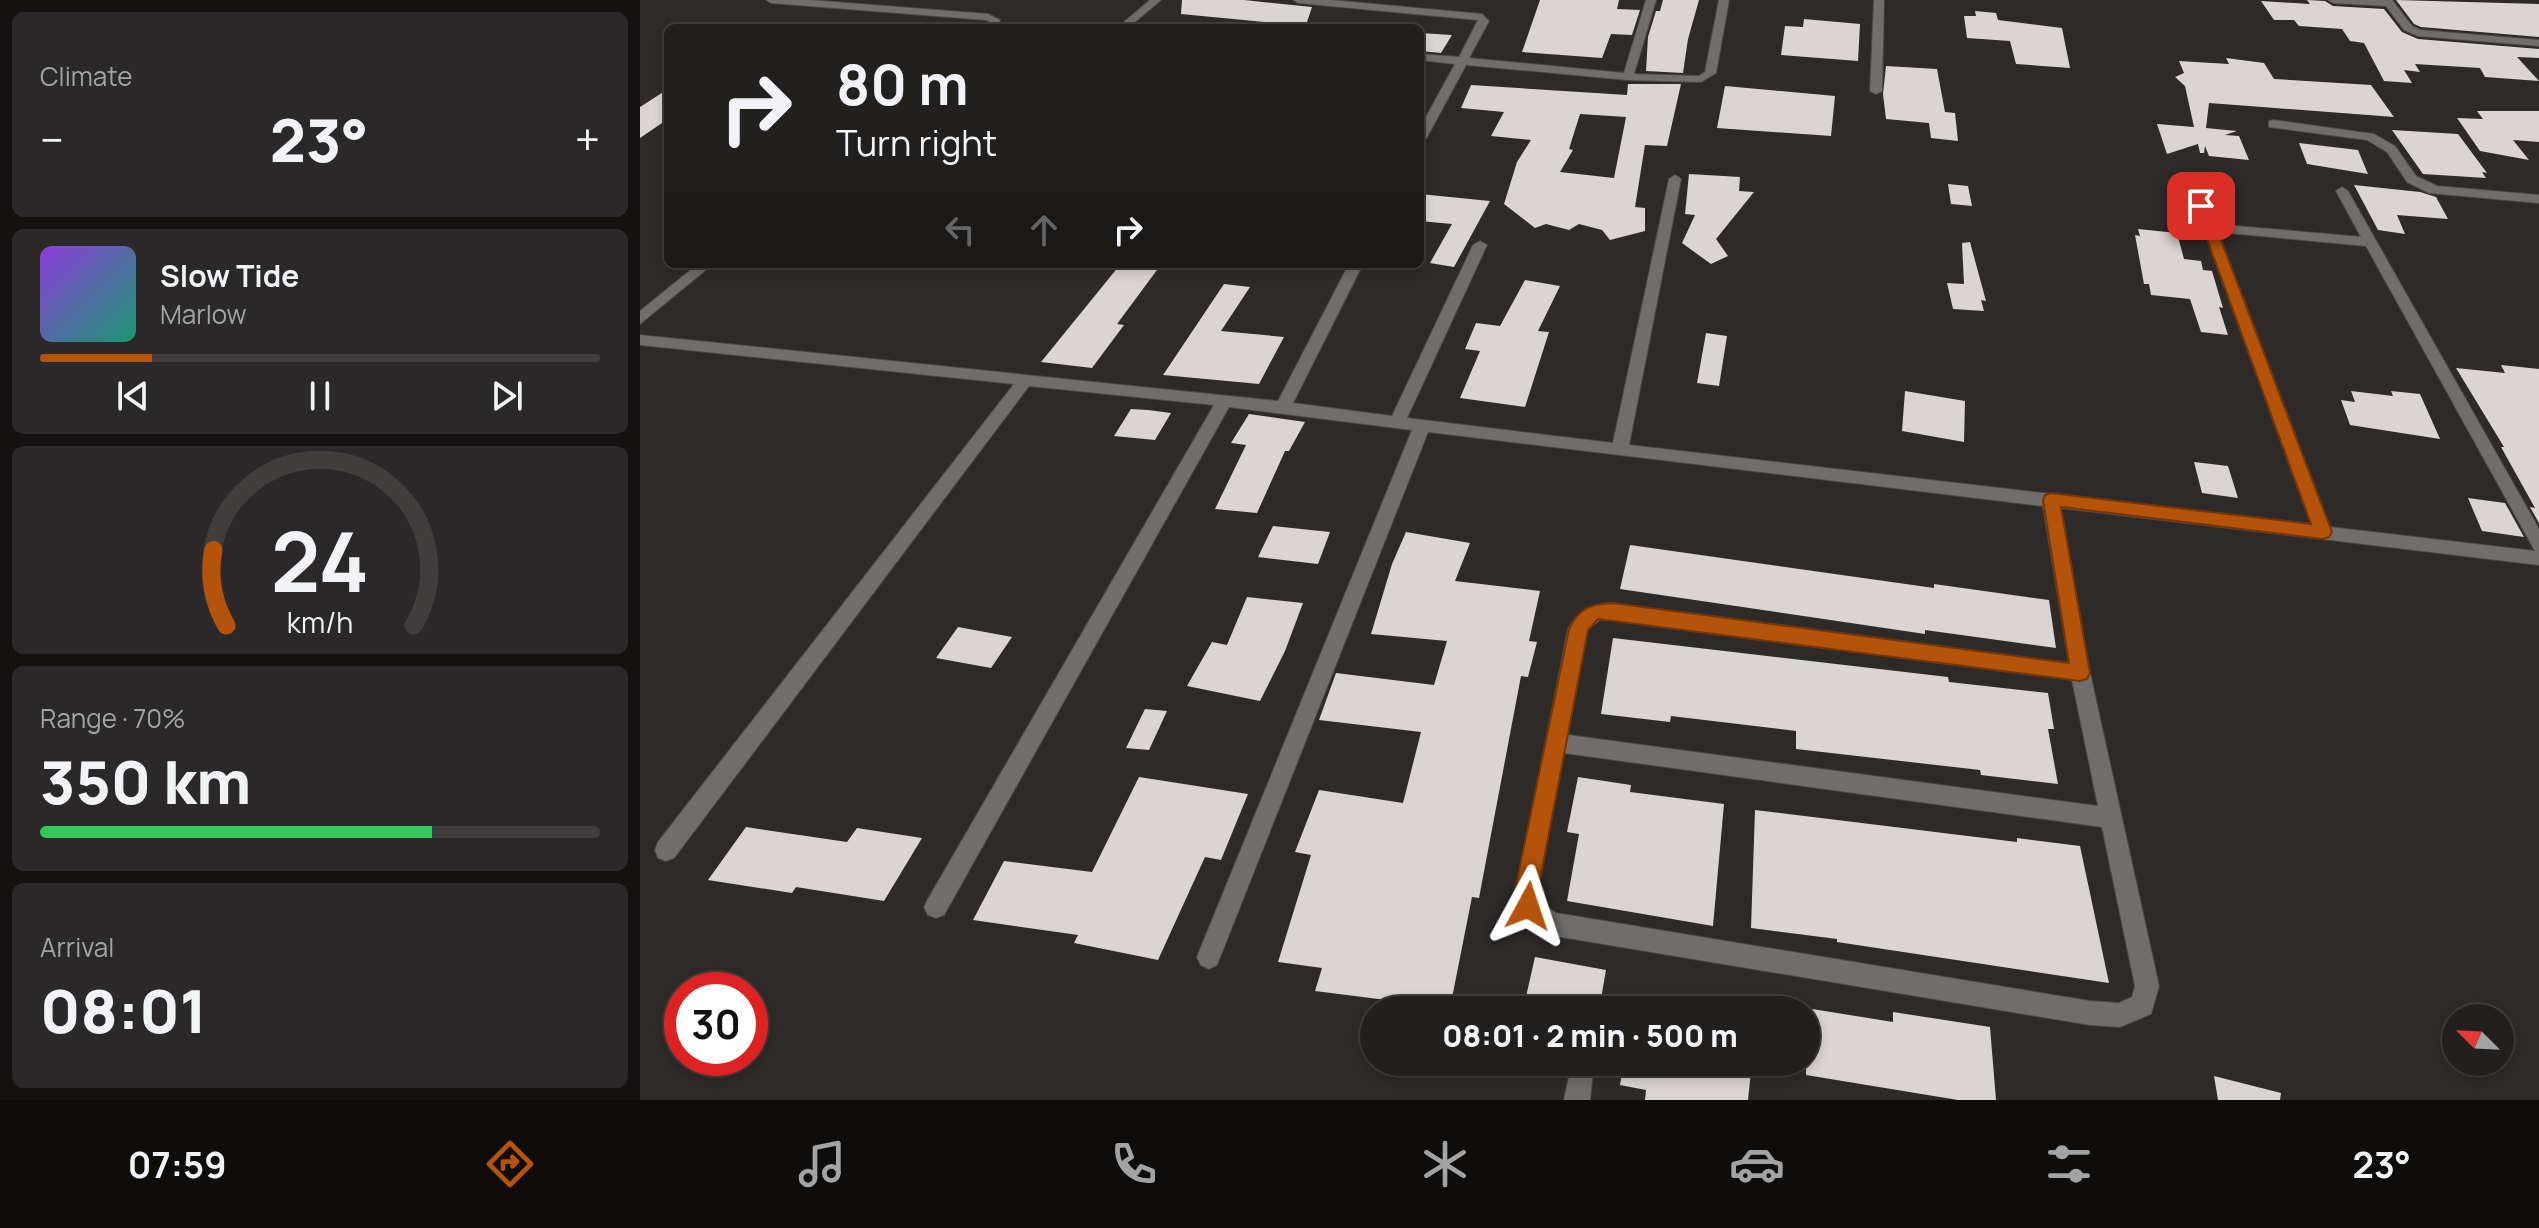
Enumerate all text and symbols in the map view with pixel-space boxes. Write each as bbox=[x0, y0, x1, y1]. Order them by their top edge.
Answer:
text: 80 m bbox=[836, 45, 969, 122]
icon: right bbox=[704, 56, 808, 160]
text: Climate bbox=[40, 58, 132, 94]
text: 23° bbox=[270, 98, 369, 180]
text: − bbox=[40, 109, 64, 169]
text: + bbox=[575, 109, 600, 169]
text: Turn right bbox=[836, 118, 997, 167]
pin bbox=[2167, 172, 2235, 240]
icon: arrive bbox=[2179, 184, 2223, 228]
icon: left bbox=[938, 208, 982, 252]
icon: ahead bbox=[1022, 208, 1066, 252]
icon: right bbox=[1106, 208, 1150, 252]
text: Slow Tide bbox=[160, 255, 299, 296]
text: Marlow bbox=[160, 296, 247, 332]
icon: previous bbox=[111, 374, 155, 418]
icon: pause bbox=[298, 374, 342, 418]
icon: next bbox=[485, 374, 529, 418]
text: 24 bbox=[271, 503, 369, 617]
text: km/h bbox=[287, 603, 353, 642]
text: Range · 70% bbox=[40, 700, 186, 736]
text: 350 km bbox=[40, 740, 251, 822]
position arrow bbox=[1486, 864, 1570, 948]
text: Arrival bbox=[40, 929, 114, 965]
text: 08:01 bbox=[40, 969, 207, 1051]
speed limit sign: 30 bbox=[664, 972, 768, 1076]
north arrow bbox=[2442, 1004, 2514, 1076]
map controls bbox=[2442, 1004, 2514, 1076]
text: 08:01 · 2 min · 500 m bbox=[1442, 1015, 1738, 1056]
icon: directions bbox=[482, 1136, 538, 1192]
icon: music bbox=[794, 1136, 850, 1192]
icon: phone bbox=[1106, 1136, 1162, 1192]
icon: climate bbox=[1417, 1136, 1473, 1192]
icon: car bbox=[1729, 1136, 1785, 1192]
icon: filters bbox=[2041, 1136, 2097, 1192]
text: 07:59 bbox=[128, 1140, 227, 1189]
text: 23° bbox=[2352, 1140, 2411, 1189]

